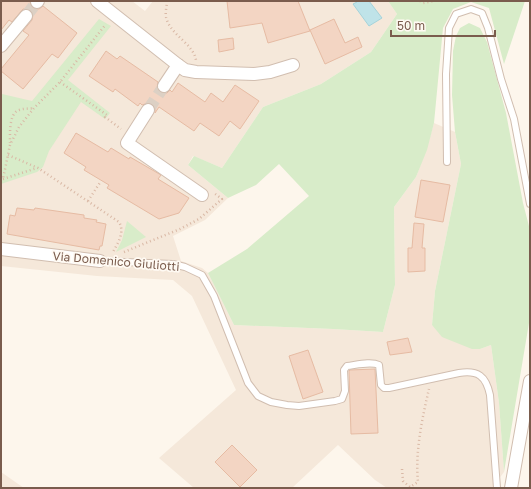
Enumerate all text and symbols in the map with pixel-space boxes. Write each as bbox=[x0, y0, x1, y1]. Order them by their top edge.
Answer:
scale bar bbox=[391, 12, 495, 38]
text: 50 m bbox=[397, 18, 425, 33]
street label: Via Domenico Giuliotti bbox=[52, 248, 180, 274]

